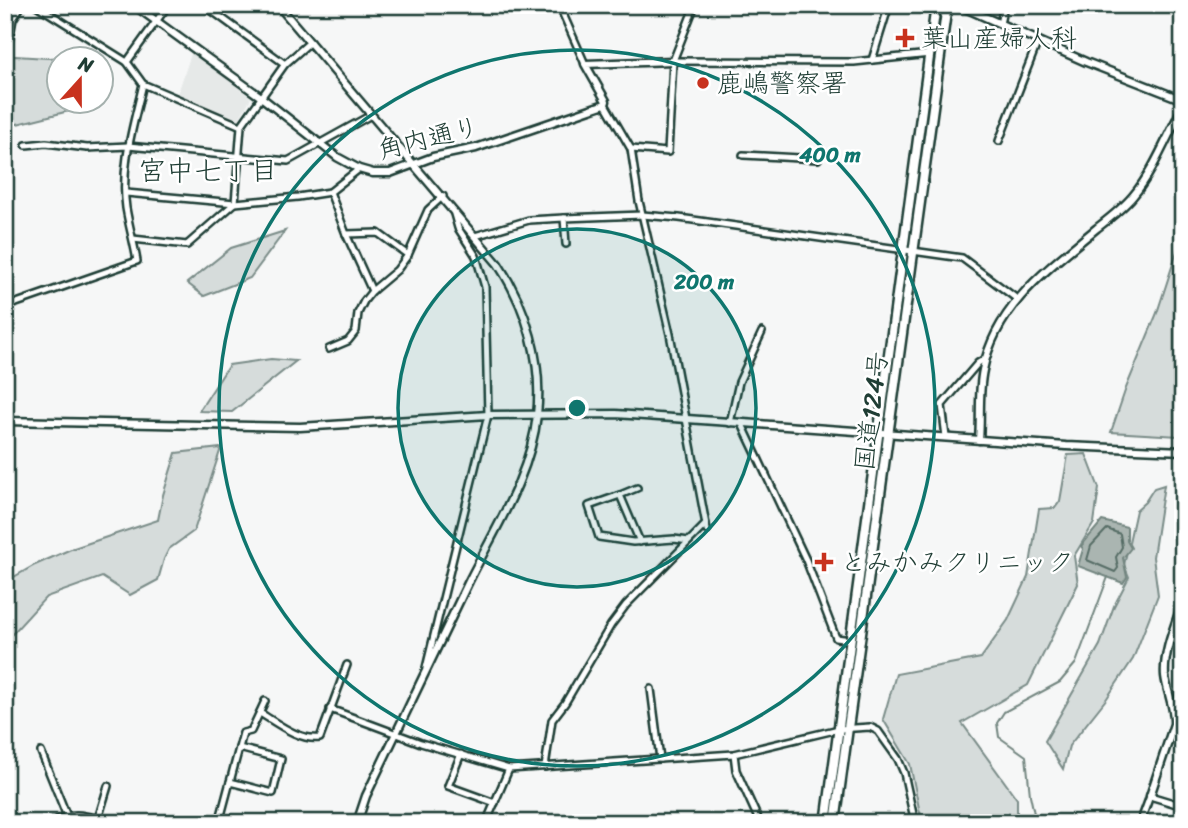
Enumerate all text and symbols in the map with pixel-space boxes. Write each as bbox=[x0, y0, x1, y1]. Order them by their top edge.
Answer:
place label: 葉山産婦人科 bbox=[921, 15, 1077, 61]
marker: 葉山産婦人科 bbox=[895, 28, 915, 48]
north arrow bbox=[46, 46, 116, 116]
text: N bbox=[73, 46, 99, 83]
place label: 鹿嶋警察署 bbox=[717, 60, 847, 106]
marker: 鹿嶋警察署 bbox=[695, 75, 711, 91]
street label: 角内通り bbox=[372, 103, 484, 173]
text: 400 m bbox=[798, 136, 861, 174]
district label: 宮中七丁目 bbox=[138, 146, 278, 195]
text: 200 m bbox=[673, 263, 735, 301]
street label: 国道124号 bbox=[841, 348, 901, 474]
centre of rings bbox=[565, 396, 589, 420]
place label: とみかみクリニック bbox=[840, 539, 1074, 585]
marker: とみかみクリニック bbox=[814, 552, 834, 572]

